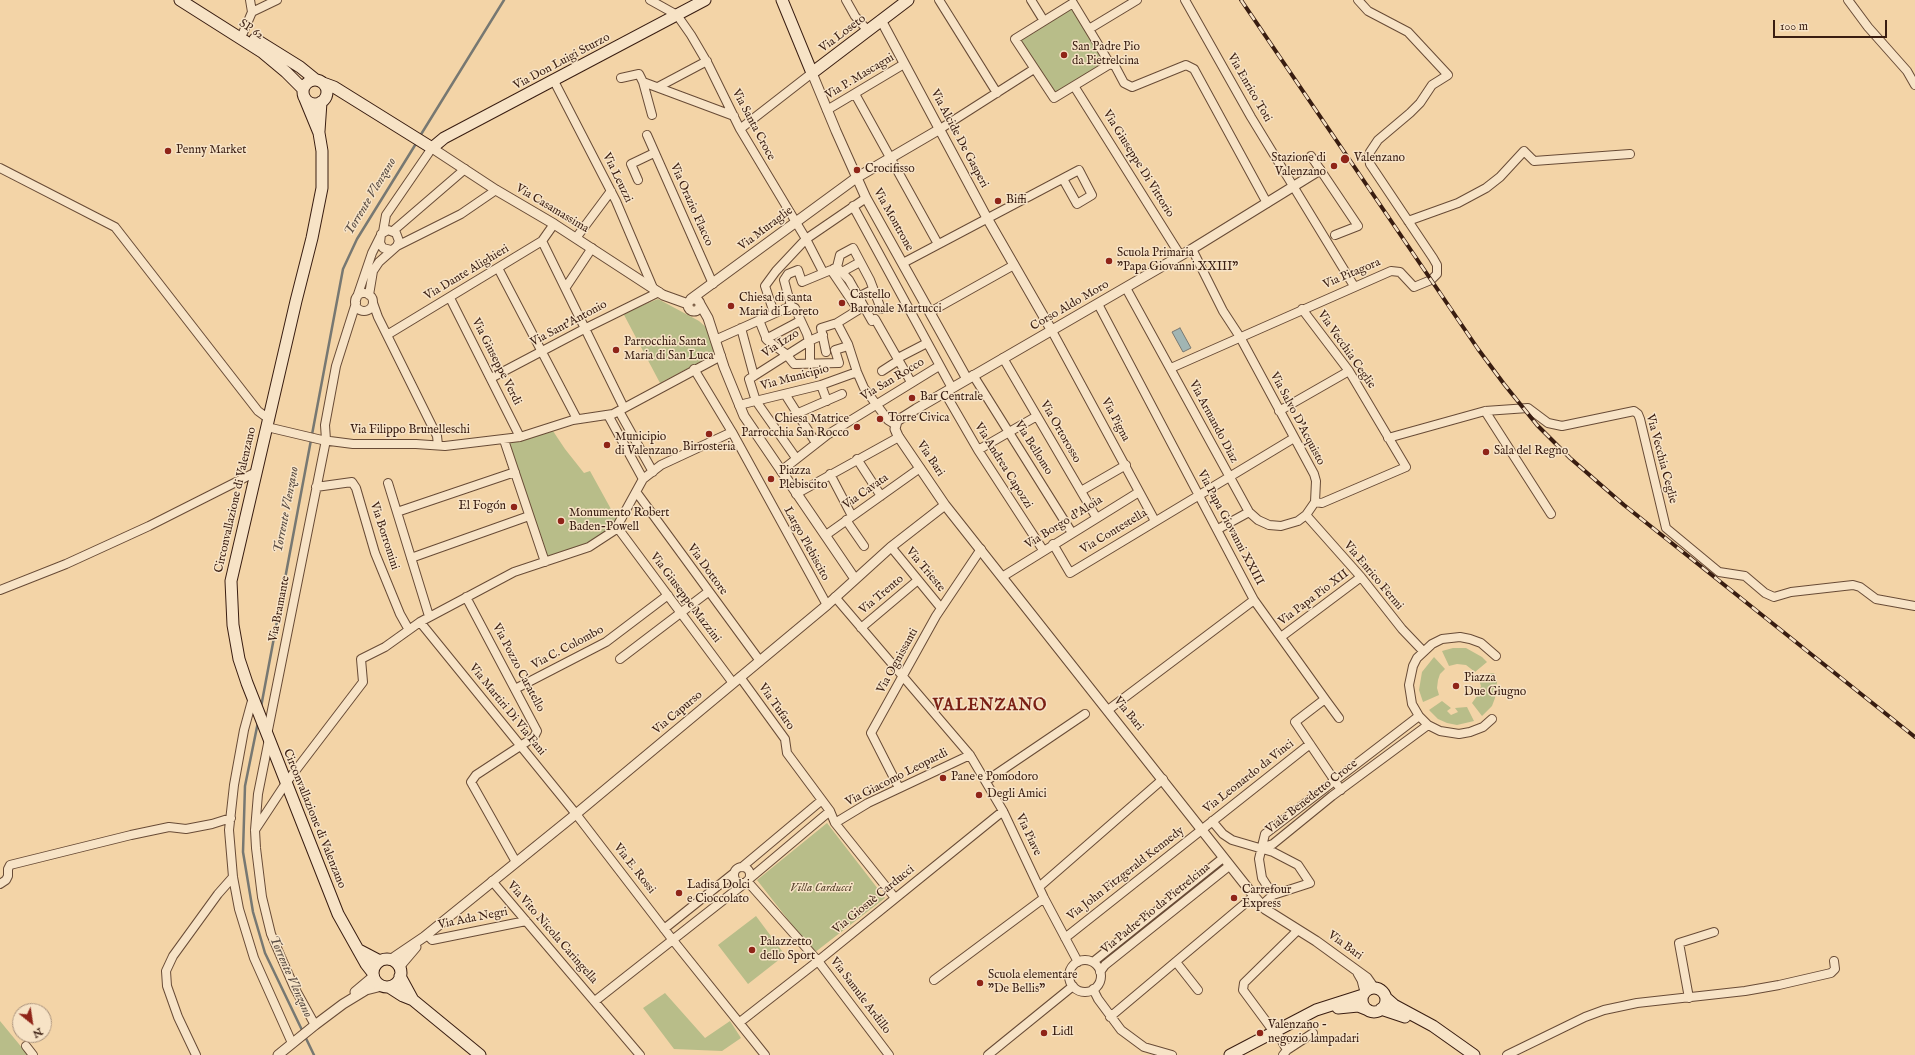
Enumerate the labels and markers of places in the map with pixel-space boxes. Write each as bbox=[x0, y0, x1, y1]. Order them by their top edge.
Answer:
place label: San Padre Pio da Pietrelcina bbox=[1072, 41, 1140, 69]
marker: San Padre Pio da Pietrelcina bbox=[1059, 50, 1069, 60]
place label: Penny Market bbox=[176, 144, 246, 158]
marker: Penny Market bbox=[163, 146, 173, 156]
place label: Stazione di Valenzano bbox=[1271, 152, 1326, 180]
place label: Valenzano bbox=[1354, 152, 1405, 166]
marker: Valenzano bbox=[1339, 153, 1351, 165]
marker: Stazione di Valenzano bbox=[1329, 161, 1339, 171]
place label: Crocifisso bbox=[865, 163, 915, 177]
marker: Crocifisso bbox=[852, 165, 862, 175]
place label: Biffi bbox=[1006, 194, 1027, 208]
marker: Biffi bbox=[993, 196, 1003, 206]
place label: Scuola Primaria "Papa Giovanni XXIII" bbox=[1117, 247, 1238, 275]
marker: Scuola Primaria "Papa Giovanni XXIII" bbox=[1104, 256, 1114, 266]
place label: Castello Baronale Martucci bbox=[850, 289, 942, 317]
place label: Chiesa di santa Maria di Loreto bbox=[739, 292, 819, 320]
marker: Castello Baronale Martucci bbox=[837, 298, 847, 308]
marker: Chiesa di santa Maria di Loreto bbox=[726, 301, 736, 311]
place label: Parrocchia Santa Maria di San Luca bbox=[624, 336, 714, 364]
marker: Parrocchia Santa Maria di San Luca bbox=[611, 345, 621, 355]
place label: Bar Centrale bbox=[920, 391, 983, 405]
marker: Bar Centrale bbox=[907, 393, 917, 403]
place label: Torre Civica bbox=[888, 412, 950, 426]
place label: Chiesa Matrice Parrocchia San Rocco bbox=[741, 413, 849, 441]
marker: Torre Civica bbox=[875, 414, 885, 424]
marker: Chiesa Matrice Parrocchia San Rocco bbox=[852, 422, 862, 432]
marker: Birrosteria bbox=[704, 429, 714, 439]
place label: Municipio di Valenzano bbox=[615, 431, 678, 459]
marker: Municipio di Valenzano bbox=[602, 440, 612, 450]
place label: Birrosteria bbox=[682, 441, 736, 455]
place label: Sala del Regno bbox=[1494, 445, 1568, 459]
marker: Sala del Regno bbox=[1481, 447, 1491, 457]
place label: Piazza Plebiscito bbox=[779, 465, 827, 493]
marker: Piazza Plebiscito bbox=[766, 474, 776, 484]
place label: El Fogón bbox=[459, 500, 506, 514]
marker: El Fogón bbox=[509, 502, 519, 512]
place label: Monumento Robert Baden-Powell bbox=[569, 507, 669, 535]
marker: Monumento Robert Baden-Powell bbox=[556, 516, 566, 526]
place label: Piazza Due Giugno bbox=[1464, 672, 1526, 700]
marker: Piazza Due Giugno bbox=[1451, 681, 1461, 691]
place label: Pane e Pomodoro bbox=[951, 771, 1038, 785]
marker: Pane e Pomodoro bbox=[938, 773, 948, 783]
place label: Degli Amici bbox=[987, 788, 1047, 802]
marker: Degli Amici bbox=[974, 790, 984, 800]
place label: Ladisa Dolci e Cioccolato bbox=[687, 879, 750, 907]
place label: Carrefour Express bbox=[1242, 884, 1291, 912]
marker: Ladisa Dolci e Cioccolato bbox=[674, 888, 684, 898]
marker: Carrefour Express bbox=[1229, 893, 1239, 903]
place label: Palazzetto dello Sport bbox=[760, 936, 815, 964]
marker: Palazzetto dello Sport bbox=[747, 945, 757, 955]
place label: Scuola elementare "De Bellis" bbox=[988, 969, 1078, 997]
marker: Scuola elementare "De Bellis" bbox=[975, 978, 985, 988]
place label: Valenzano - negozio lampadari bbox=[1268, 1019, 1359, 1047]
place label: Lidl bbox=[1052, 1026, 1073, 1040]
marker: Lidl bbox=[1039, 1028, 1049, 1038]
marker: Valenzano - negozio lampadari bbox=[1255, 1028, 1265, 1038]

